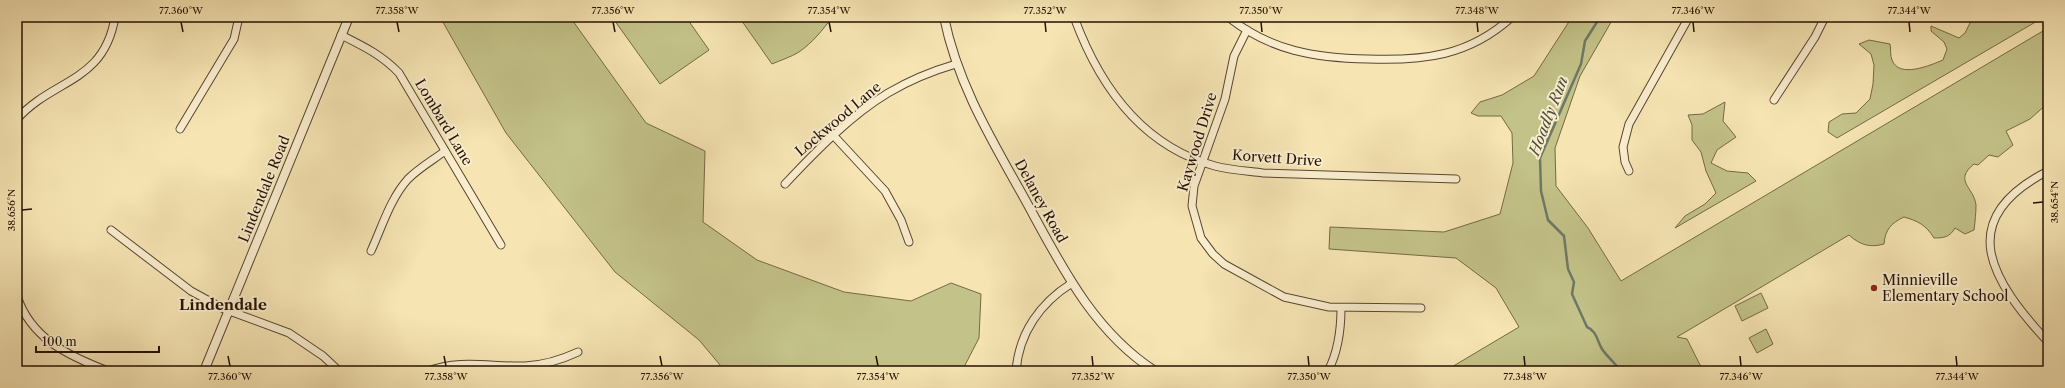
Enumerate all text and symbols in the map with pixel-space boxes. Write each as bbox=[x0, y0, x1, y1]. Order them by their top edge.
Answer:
text: 77.360°W bbox=[159, 4, 204, 17]
text: 77.358°W bbox=[375, 4, 420, 17]
text: 77.356°W bbox=[592, 4, 635, 17]
text: 77.354°W bbox=[808, 4, 851, 17]
text: 77.352°W bbox=[1024, 4, 1068, 17]
text: 77.350°W bbox=[1239, 4, 1284, 17]
text: 77.348°W bbox=[1455, 4, 1500, 17]
text: 77.346°W bbox=[1671, 4, 1716, 17]
text: 77.344°W bbox=[1887, 4, 1932, 17]
water label: Hoadly Run bbox=[1524, 74, 1572, 159]
street label: Lombard Lane bbox=[411, 75, 477, 169]
street label: Lockwood Lane bbox=[791, 78, 885, 160]
street label: Kaywood Drive bbox=[1173, 90, 1221, 194]
street label: Lindendale Road bbox=[234, 133, 294, 245]
street label: Korvett Drive bbox=[1232, 146, 1323, 170]
street label: Delaney Road bbox=[1011, 156, 1072, 246]
text: 38.654°N bbox=[2048, 181, 2061, 223]
text: 38.656°N bbox=[5, 189, 18, 231]
place label: Minnieville Elementary School bbox=[1882, 271, 2008, 305]
marker: Minnieville Elementary School bbox=[1869, 283, 1879, 293]
district label: Lindendale bbox=[179, 295, 267, 314]
scale bar bbox=[36, 328, 159, 354]
text: 100 m bbox=[42, 334, 77, 349]
text: 77.360°W bbox=[208, 370, 253, 383]
text: 77.358°W bbox=[424, 370, 469, 383]
text: 77.356°W bbox=[641, 370, 684, 383]
text: 77.354°W bbox=[857, 370, 900, 383]
text: 77.352°W bbox=[1072, 370, 1116, 383]
text: 77.350°W bbox=[1287, 370, 1332, 383]
text: 77.348°W bbox=[1503, 370, 1548, 383]
text: 77.346°W bbox=[1719, 370, 1764, 383]
text: 77.344°W bbox=[1935, 370, 1980, 383]

